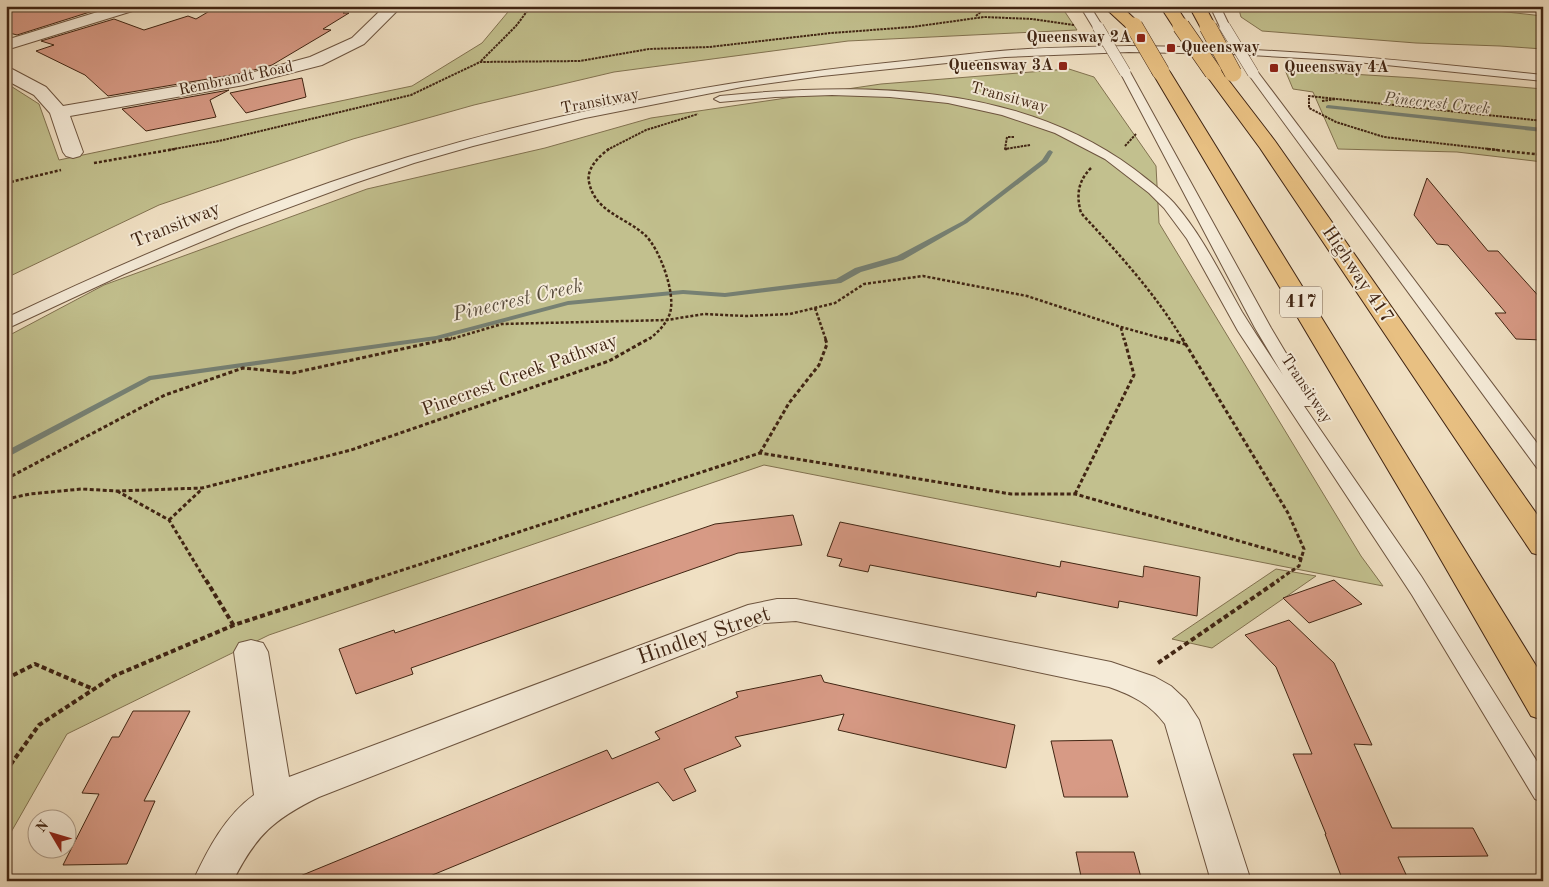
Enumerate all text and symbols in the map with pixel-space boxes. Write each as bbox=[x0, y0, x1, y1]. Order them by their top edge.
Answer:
place label: Queensway 2A bbox=[1026, 30, 1131, 46]
marker: Queensway 2A bbox=[1135, 32, 1147, 44]
place label: Queensway bbox=[1181, 40, 1260, 56]
marker: Queensway bbox=[1165, 42, 1177, 54]
place label: Queensway 3A bbox=[948, 58, 1053, 74]
street label: Rembrandt Road bbox=[177, 59, 295, 99]
marker: Queensway 3A bbox=[1057, 60, 1069, 72]
place label: Queensway 4A bbox=[1284, 60, 1389, 76]
marker: Queensway 4A bbox=[1268, 62, 1280, 74]
street label: Transitway bbox=[969, 80, 1050, 116]
street label: Transitway bbox=[559, 86, 641, 117]
water label: Pinecrest Creek bbox=[1382, 90, 1491, 118]
street label: Transitway bbox=[129, 200, 223, 252]
street label: Highway 417 bbox=[1318, 223, 1396, 327]
water label: Pinecrest Creek bbox=[450, 276, 585, 326]
road number: 417 bbox=[1280, 286, 1322, 318]
street label: Pinecrest Creek Pathway bbox=[419, 332, 621, 420]
street label: Transitway bbox=[1277, 352, 1335, 427]
street label: Hindley Street bbox=[635, 603, 773, 669]
north arrow bbox=[28, 810, 78, 860]
text: N bbox=[34, 818, 52, 835]

